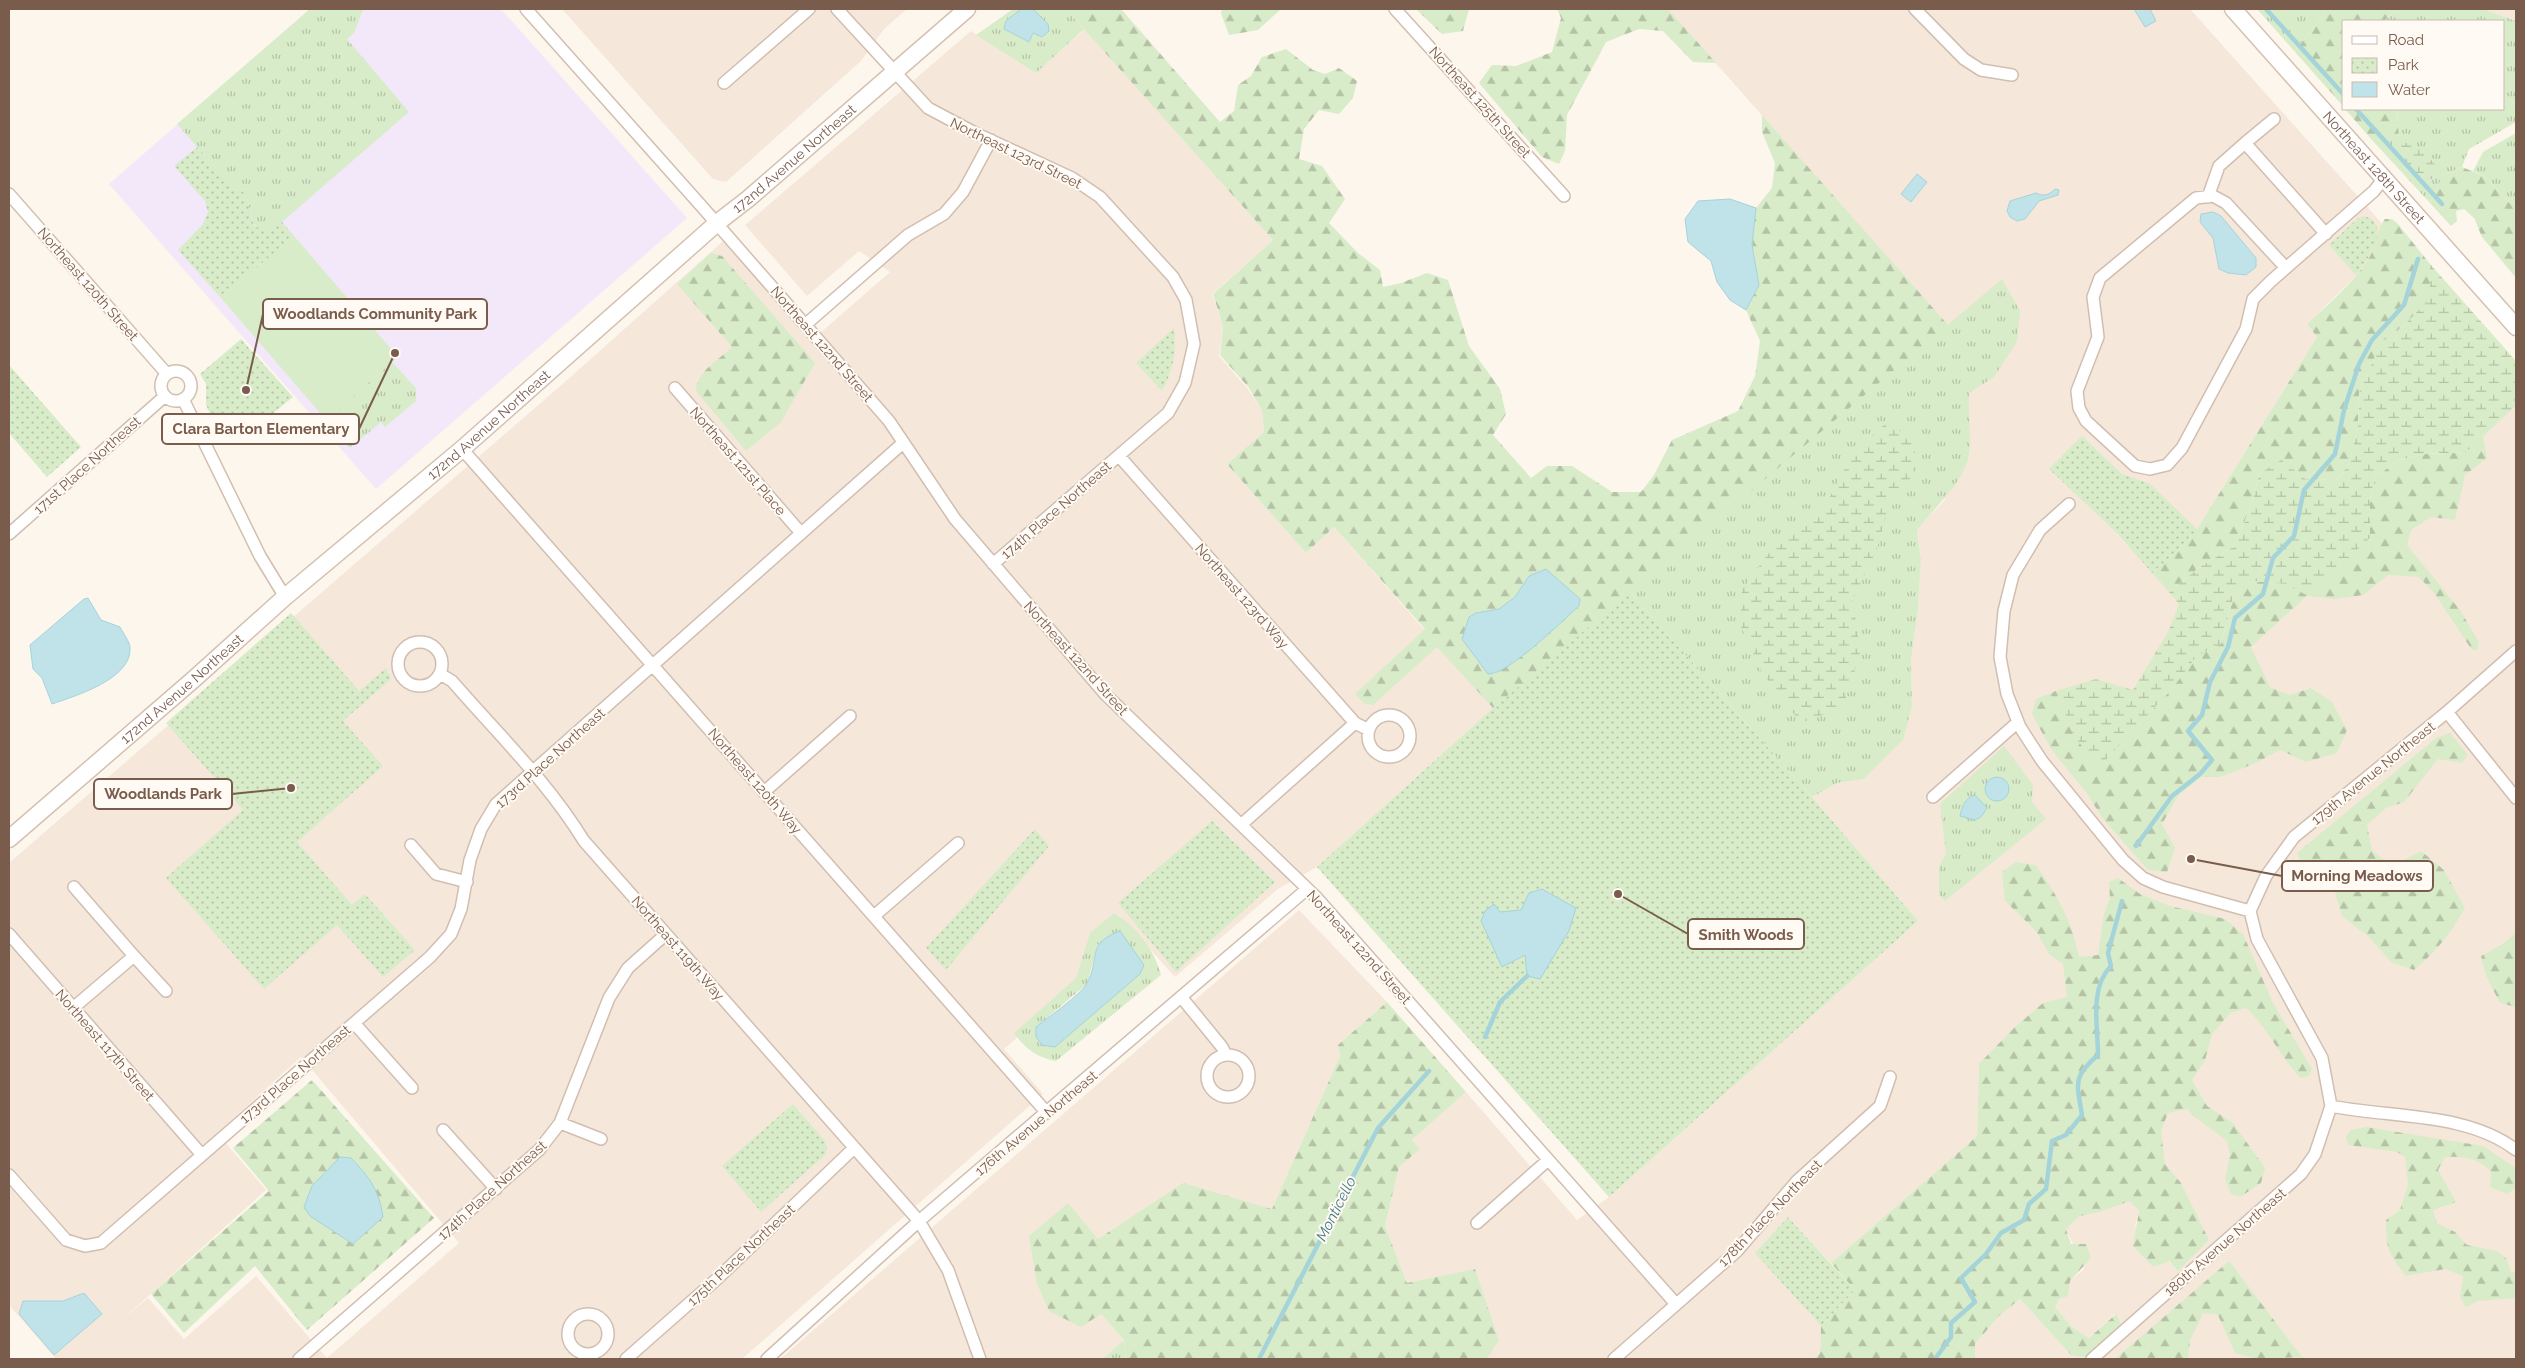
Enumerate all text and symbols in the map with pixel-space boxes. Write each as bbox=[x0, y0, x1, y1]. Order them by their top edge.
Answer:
legend bbox=[2342, 20, 2505, 110]
text: Road bbox=[2388, 31, 2424, 49]
street label: Northeast 125th Street bbox=[1426, 43, 1534, 161]
text: Park bbox=[2388, 56, 2419, 74]
text: Water bbox=[2388, 81, 2431, 99]
street label: 172nd Avenue Northeast bbox=[729, 101, 859, 216]
street label: Northeast 128th Street bbox=[2320, 108, 2428, 227]
street label: Northeast 123rd Street bbox=[948, 114, 1085, 192]
street label: Northeast 120th Street bbox=[34, 224, 142, 344]
street label: Northeast 122nd Street bbox=[768, 283, 877, 405]
callout: Woodlands Community Park bbox=[263, 299, 487, 329]
text: Woodlands Community Park bbox=[273, 305, 478, 323]
street label: 172nd Avenue Northeast bbox=[424, 367, 554, 482]
street label: Northeast 121st Place bbox=[687, 404, 789, 518]
street label: 171st Place Northeast bbox=[30, 413, 144, 517]
callout: Clara Barton Elementary bbox=[162, 414, 359, 444]
text: Clara Barton Elementary bbox=[173, 420, 350, 438]
street label: 174th Place Northeast bbox=[998, 458, 1114, 562]
street label: Northeast 123rd Way bbox=[1192, 540, 1292, 652]
street label: Northeast 122nd Street bbox=[1021, 598, 1131, 718]
street label: 172nd Avenue Northeast bbox=[117, 631, 247, 747]
street label: 173rd Place Northeast bbox=[492, 705, 608, 811]
street label: 179th Avenue Northeast bbox=[2308, 718, 2438, 828]
street label: Northeast 120th Way bbox=[705, 725, 805, 837]
callout: Woodlands Park bbox=[94, 779, 232, 809]
text: Woodlands Park bbox=[104, 785, 222, 803]
callout: Morning Meadows bbox=[2282, 861, 2433, 891]
text: Morning Meadows bbox=[2291, 867, 2423, 885]
street label: Northeast 122nd Street bbox=[1304, 887, 1414, 1007]
street label: Northeast 119th Way bbox=[628, 893, 728, 1004]
callout: Smith Woods bbox=[1688, 919, 1804, 949]
text: Smith Woods bbox=[1699, 926, 1793, 944]
street label: Northeast 117th Street bbox=[52, 986, 158, 1104]
street label: 173rd Place Northeast bbox=[236, 1021, 354, 1126]
street label: 176th Avenue Northeast bbox=[972, 1067, 1101, 1179]
street label: 174th Place Northeast bbox=[434, 1137, 550, 1243]
street label: 178th Place Northeast bbox=[1715, 1156, 1825, 1270]
water label: Monticello bbox=[1312, 1174, 1360, 1244]
street label: 180th Avenue Northeast bbox=[2161, 1185, 2289, 1299]
street label: 175th Place Northeast bbox=[684, 1201, 798, 1309]

